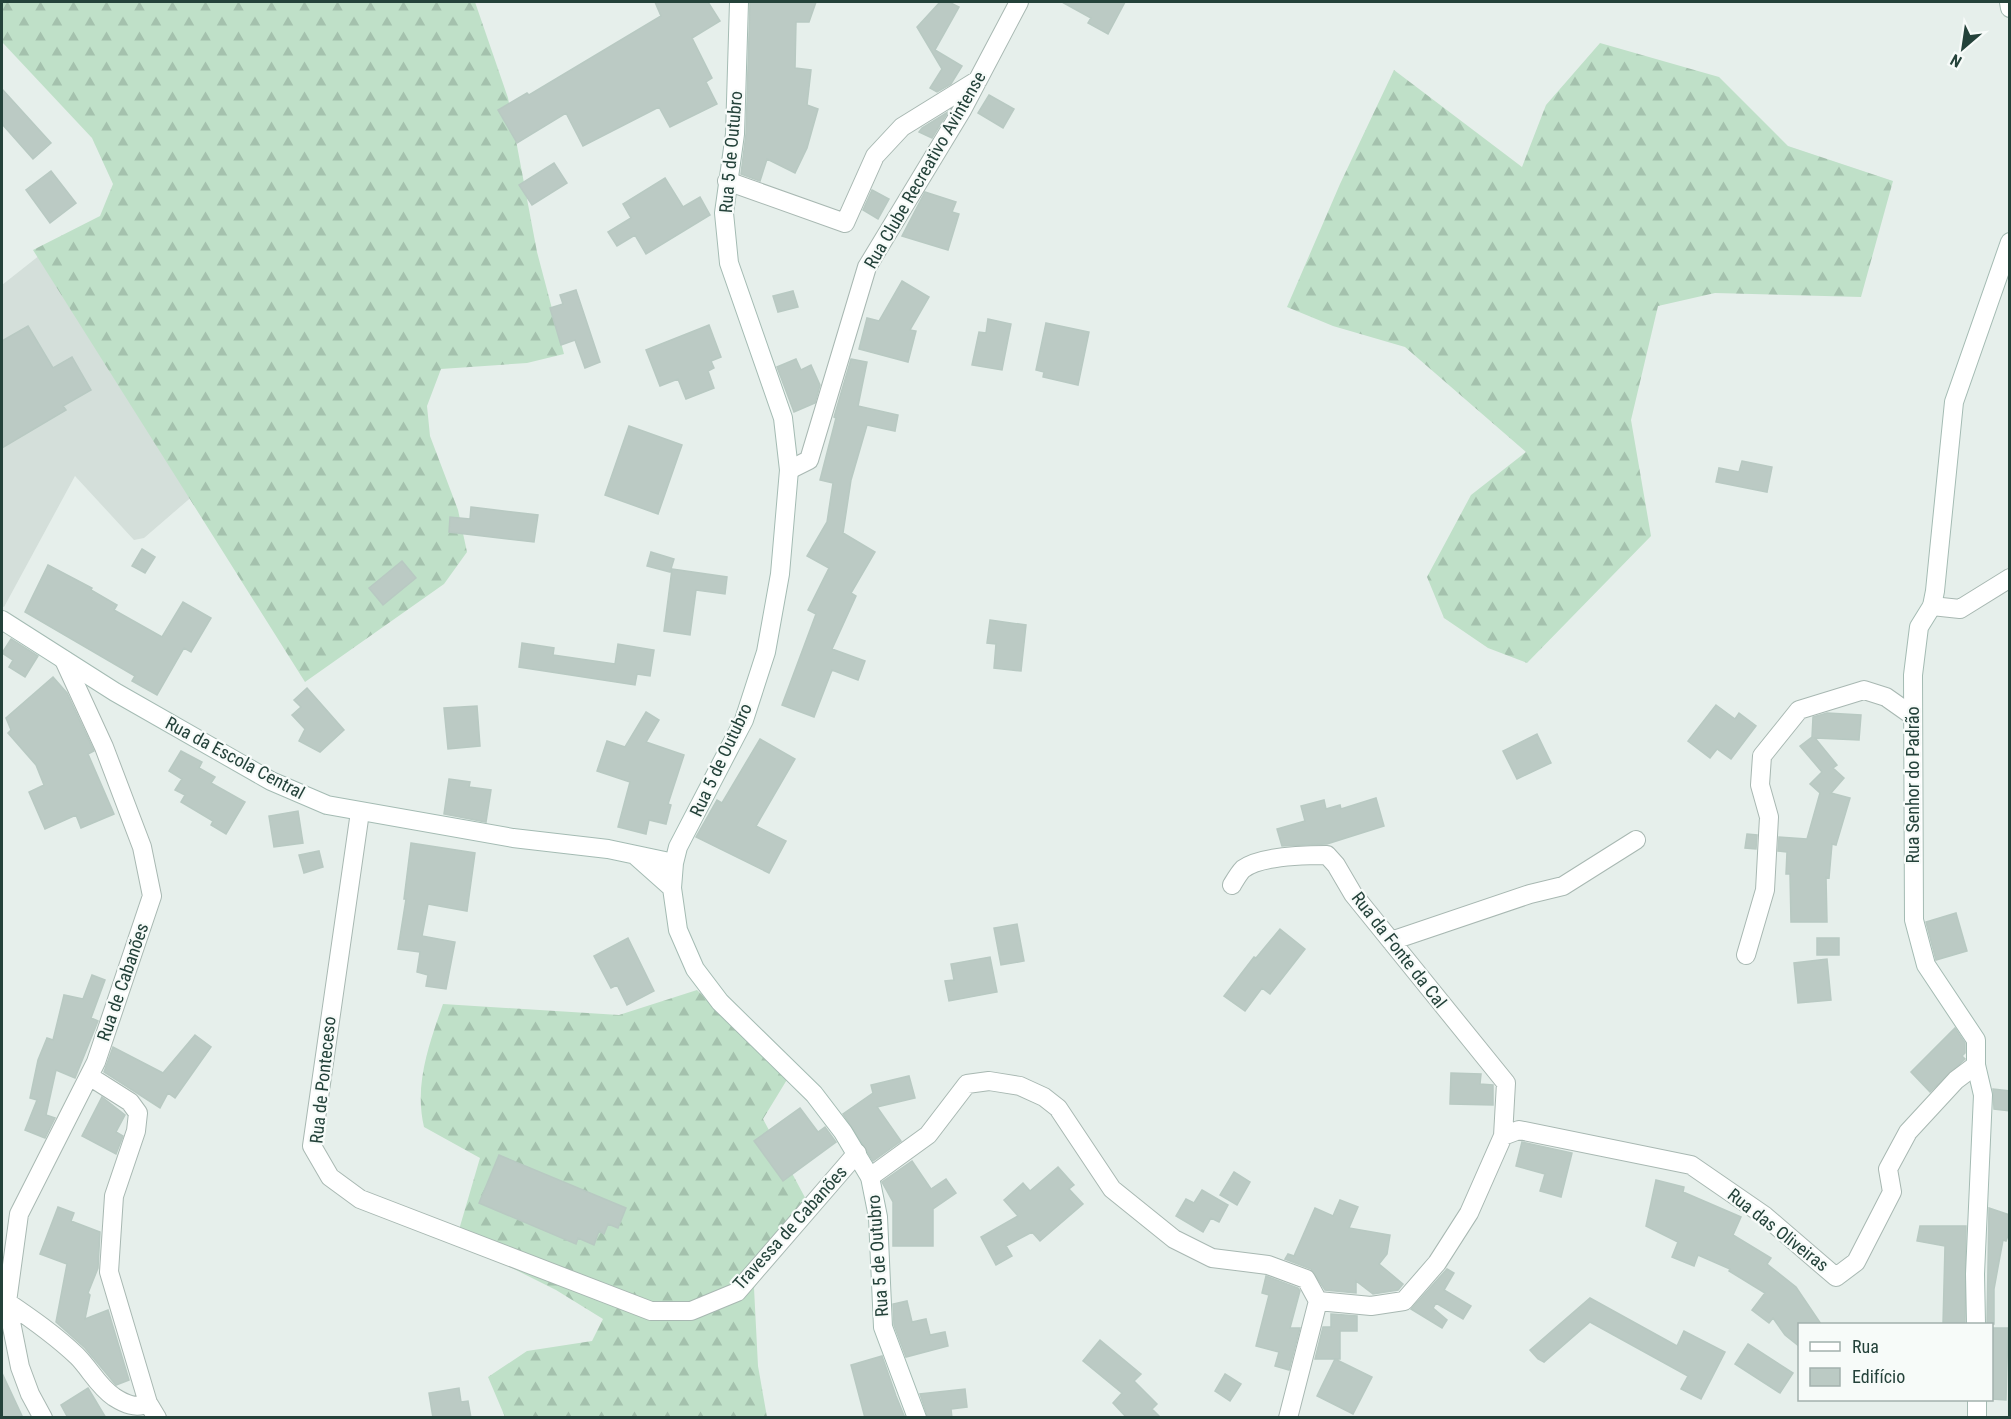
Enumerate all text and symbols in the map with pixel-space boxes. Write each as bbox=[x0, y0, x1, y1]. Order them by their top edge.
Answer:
north arrow bbox=[1933, 18, 1993, 78]
text: N bbox=[1947, 50, 1965, 71]
street label: Rua Clube Recreativo Avintense bbox=[859, 68, 990, 272]
street label: Rua 5 de Outubro bbox=[715, 90, 746, 214]
street label: Rua 5 de Outubro bbox=[685, 700, 756, 820]
street label: Rua Senhor do Padrão bbox=[1902, 706, 1923, 864]
street label: Rua da Escola Central bbox=[162, 712, 308, 803]
street label: Rua da Fonte da Cal bbox=[1348, 887, 1451, 1012]
street label: Rua de Cabanões bbox=[93, 920, 153, 1044]
street label: Rua de Ponteceso bbox=[305, 1015, 340, 1145]
street label: Travessa de Cabanões bbox=[728, 1161, 851, 1294]
street label: Rua das Oliveiras bbox=[1724, 1184, 1833, 1275]
street label: Rua 5 de Outubro bbox=[863, 1194, 892, 1318]
legend bbox=[1798, 1323, 1993, 1401]
text: Rua bbox=[1852, 1336, 1879, 1357]
text: Edifício bbox=[1852, 1366, 1905, 1387]

